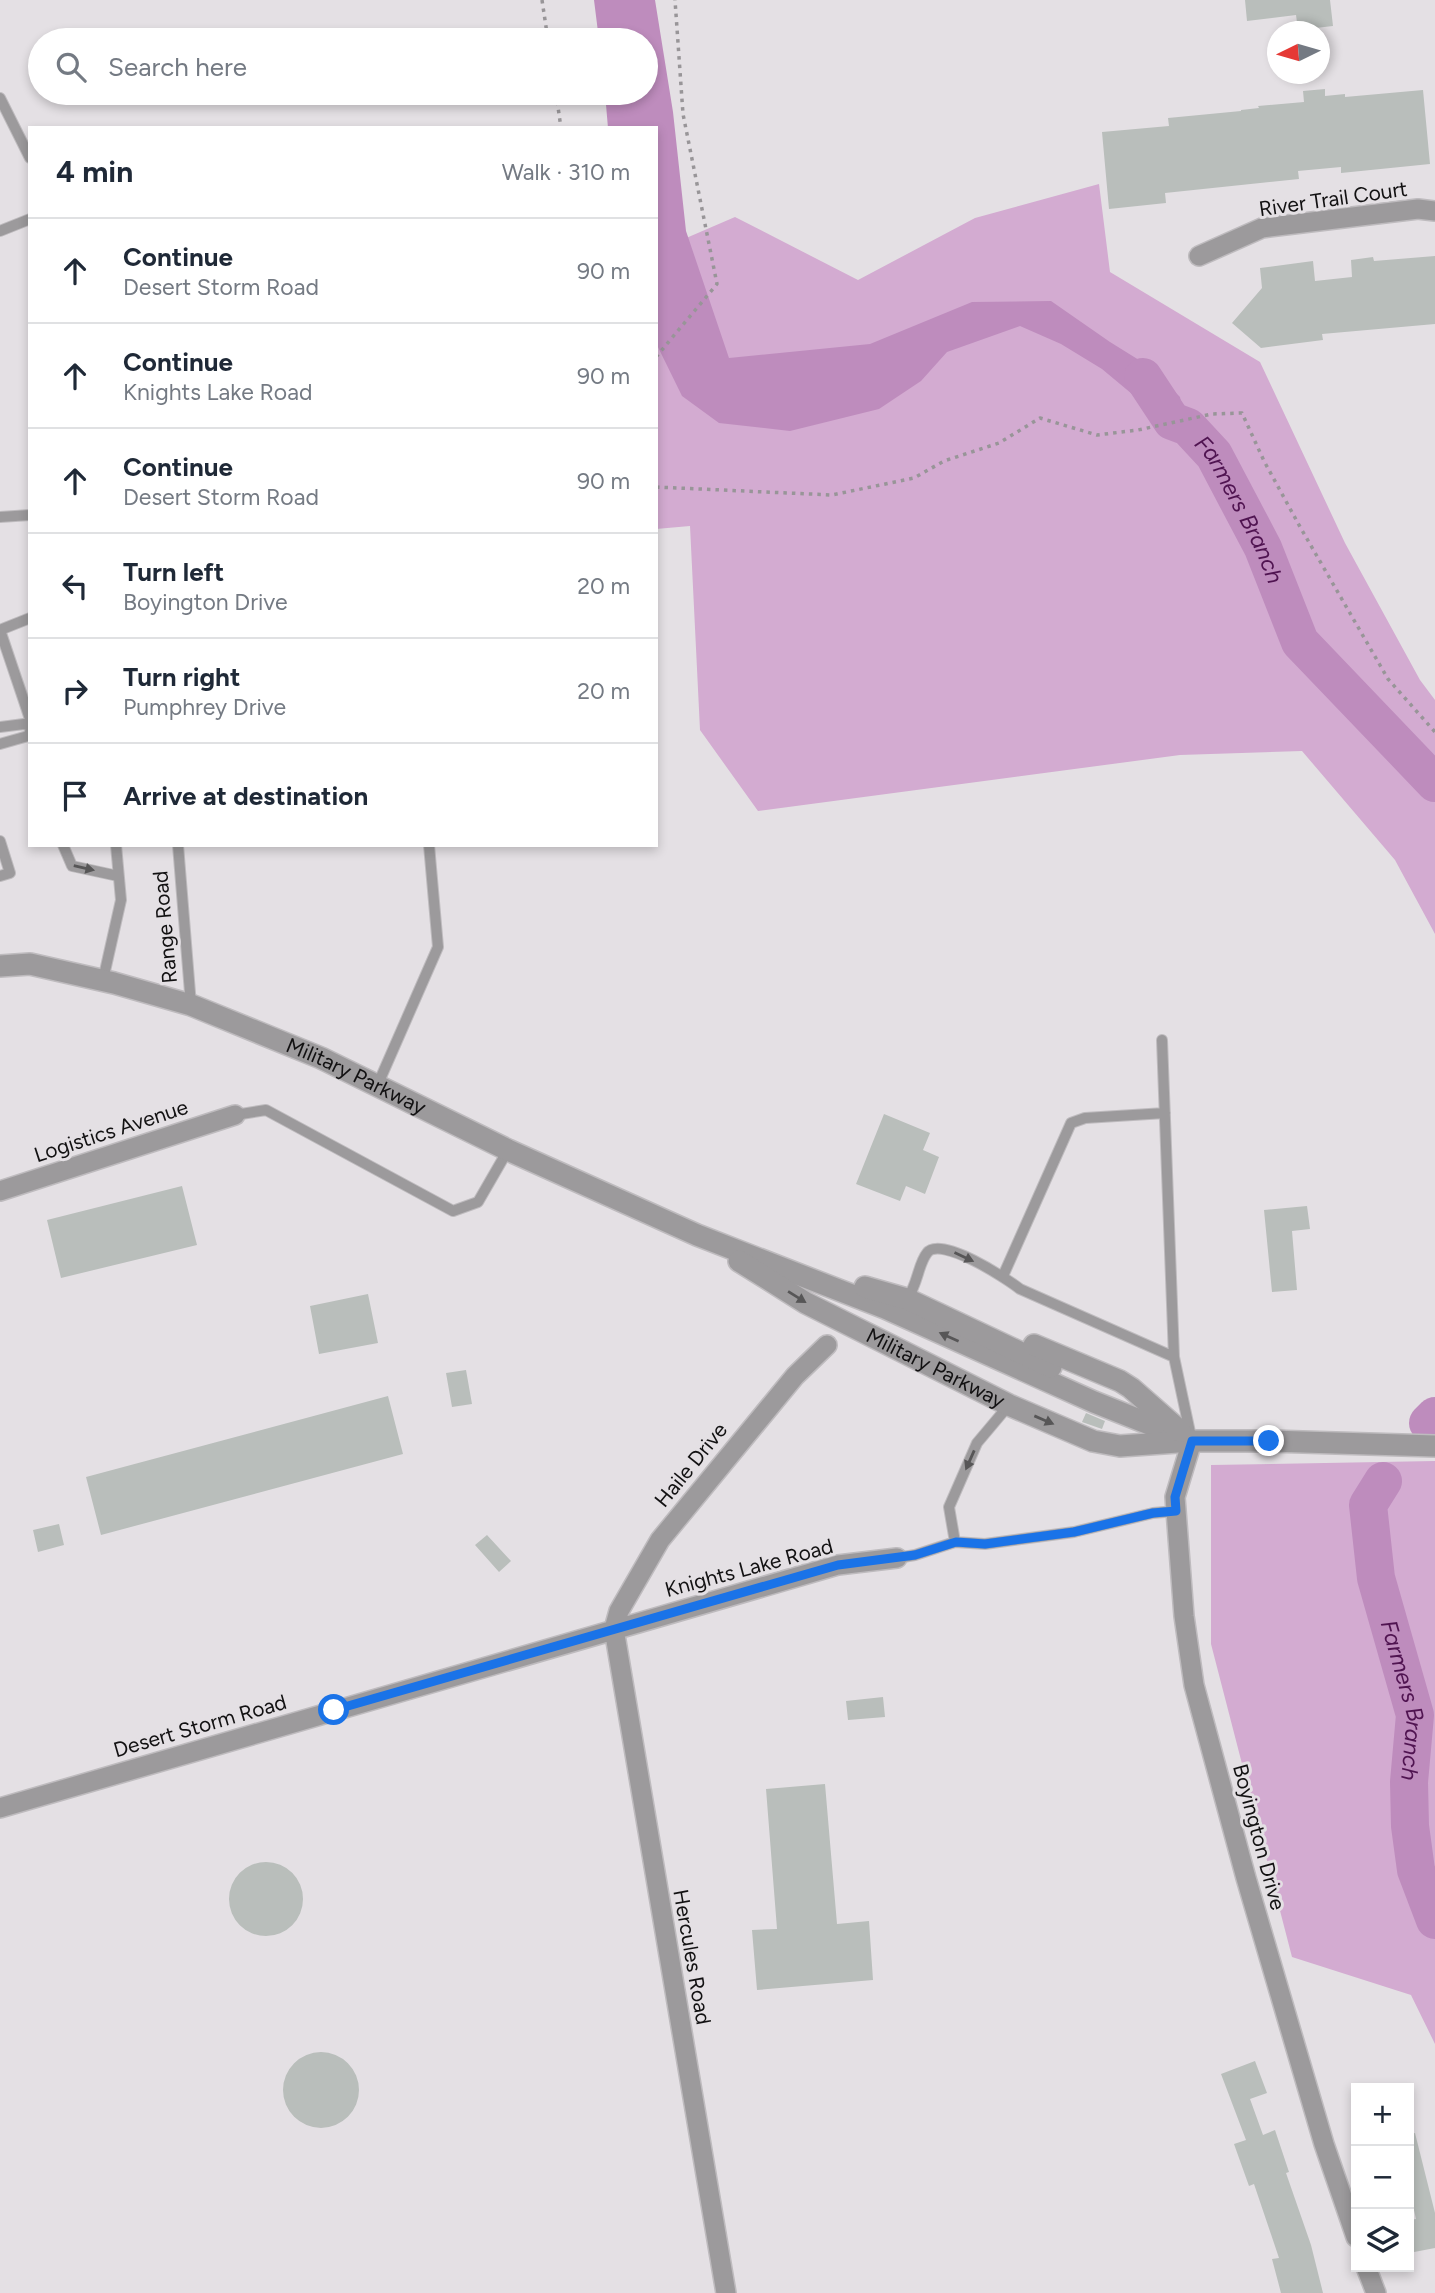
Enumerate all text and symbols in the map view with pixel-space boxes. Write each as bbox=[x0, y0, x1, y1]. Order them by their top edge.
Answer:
north arrow bbox=[1267, 21, 1330, 84]
search box bbox=[28, 28, 658, 105]
icon: search bbox=[52, 48, 90, 86]
text: Search here bbox=[108, 51, 247, 83]
text: 4 min bbox=[56, 153, 133, 190]
text: Walk · 310 m bbox=[502, 158, 630, 186]
street label: River Trail Court bbox=[1257, 176, 1409, 221]
text: Continue bbox=[123, 241, 233, 273]
icon: ahead bbox=[56, 252, 94, 290]
text: 90 m bbox=[577, 257, 630, 285]
text: Desert Storm Road bbox=[123, 273, 319, 301]
text: Continue bbox=[123, 346, 233, 378]
icon: ahead bbox=[56, 357, 94, 395]
text: 90 m bbox=[577, 362, 630, 390]
text: Knights Lake Road bbox=[123, 378, 312, 406]
water label: Farmers Branch bbox=[1189, 429, 1290, 587]
text: Continue bbox=[123, 451, 233, 483]
icon: ahead bbox=[56, 462, 94, 500]
text: 90 m bbox=[577, 467, 630, 495]
text: Desert Storm Road bbox=[123, 483, 319, 511]
text: Turn left bbox=[123, 556, 224, 588]
icon: left bbox=[56, 567, 94, 605]
text: 20 m bbox=[577, 572, 630, 600]
text: Boyington Drive bbox=[123, 588, 288, 616]
text: Turn right bbox=[123, 661, 240, 693]
icon: right bbox=[56, 672, 94, 710]
text: 20 m bbox=[577, 677, 630, 705]
text: Pumphrey Drive bbox=[123, 693, 286, 721]
icon: arrive bbox=[56, 777, 94, 815]
text: Arrive at destination bbox=[123, 780, 368, 812]
one-way arrow bbox=[74, 863, 96, 874]
street label: Range Road bbox=[147, 870, 182, 984]
street label: Military Parkway bbox=[283, 1032, 430, 1120]
street label: Logistics Avenue bbox=[31, 1094, 191, 1167]
one-way arrow bbox=[954, 1251, 974, 1263]
one-way arrow bbox=[787, 1291, 806, 1304]
street label: Military Parkway bbox=[862, 1322, 1009, 1413]
one-way arrow bbox=[939, 1331, 959, 1343]
one-way arrow bbox=[1034, 1415, 1055, 1426]
street label: Haile Drive bbox=[649, 1418, 732, 1512]
route end bbox=[1253, 1425, 1284, 1456]
one-way arrow bbox=[964, 1450, 975, 1471]
street label: Knights Lake Road bbox=[662, 1533, 836, 1602]
water label: Farmers Branch bbox=[1375, 1617, 1430, 1782]
street label: Desert Storm Road bbox=[110, 1689, 289, 1762]
route start bbox=[318, 1694, 349, 1725]
street label: Boyington Drive bbox=[1228, 1761, 1291, 1913]
street label: Hercules Road bbox=[668, 1887, 717, 2026]
map controls bbox=[1351, 2083, 1414, 2272]
button: + bbox=[1351, 2083, 1414, 2146]
button: − bbox=[1351, 2146, 1414, 2209]
button: layers bbox=[1351, 2209, 1414, 2272]

